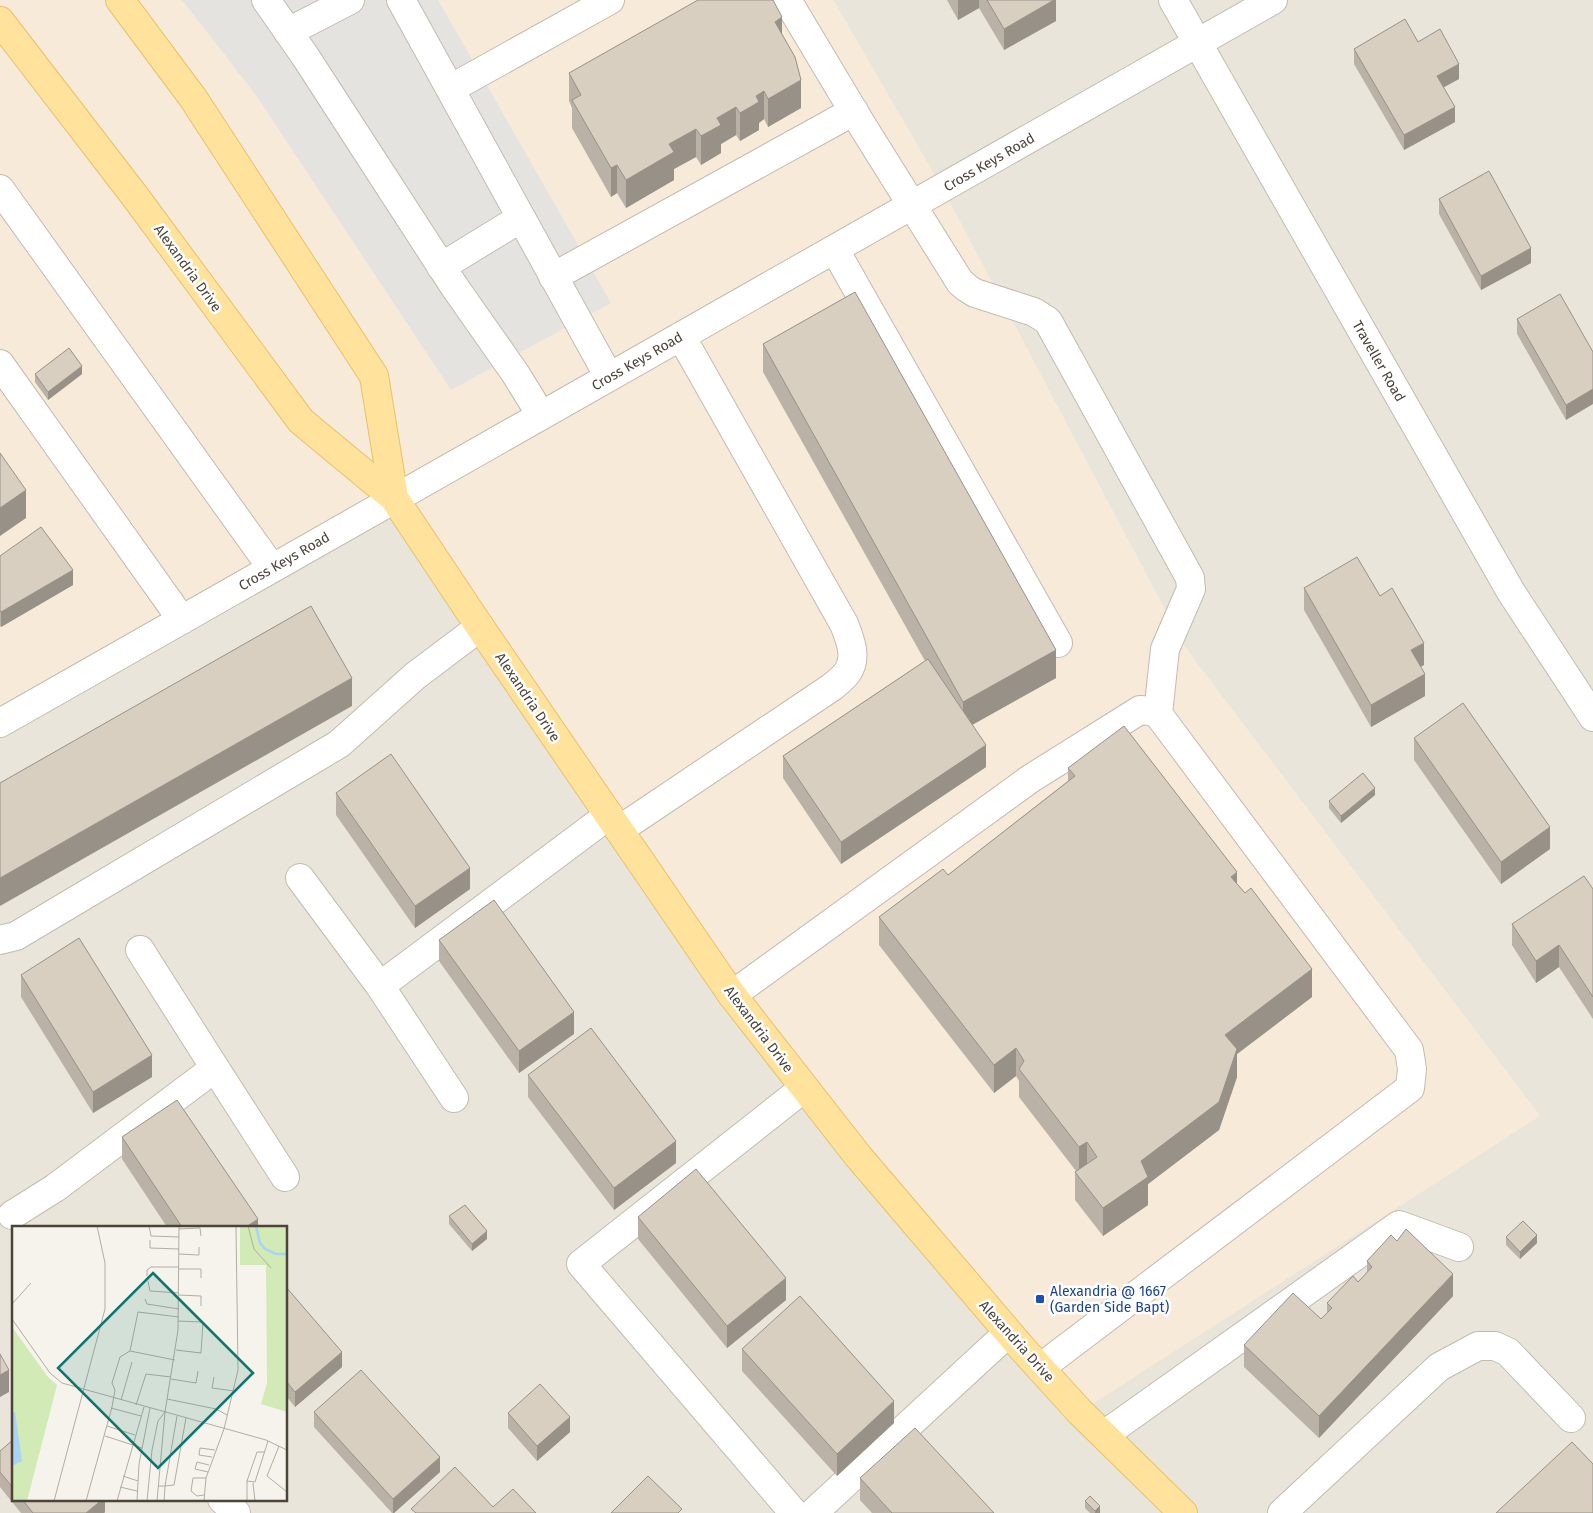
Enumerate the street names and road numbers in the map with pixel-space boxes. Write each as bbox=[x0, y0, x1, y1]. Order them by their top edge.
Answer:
street label: Cross Keys Road bbox=[941, 129, 1038, 195]
street label: Alexandria Drive bbox=[150, 221, 225, 315]
street label: Traveller Road bbox=[1349, 318, 1409, 405]
street label: Cross Keys Road bbox=[589, 328, 686, 394]
street label: Cross Keys Road bbox=[236, 528, 333, 594]
street label: Alexandria Drive bbox=[492, 649, 564, 745]
street label: Alexandria Drive bbox=[721, 983, 797, 1076]
street label: Alexandria Drive bbox=[976, 1297, 1058, 1386]

